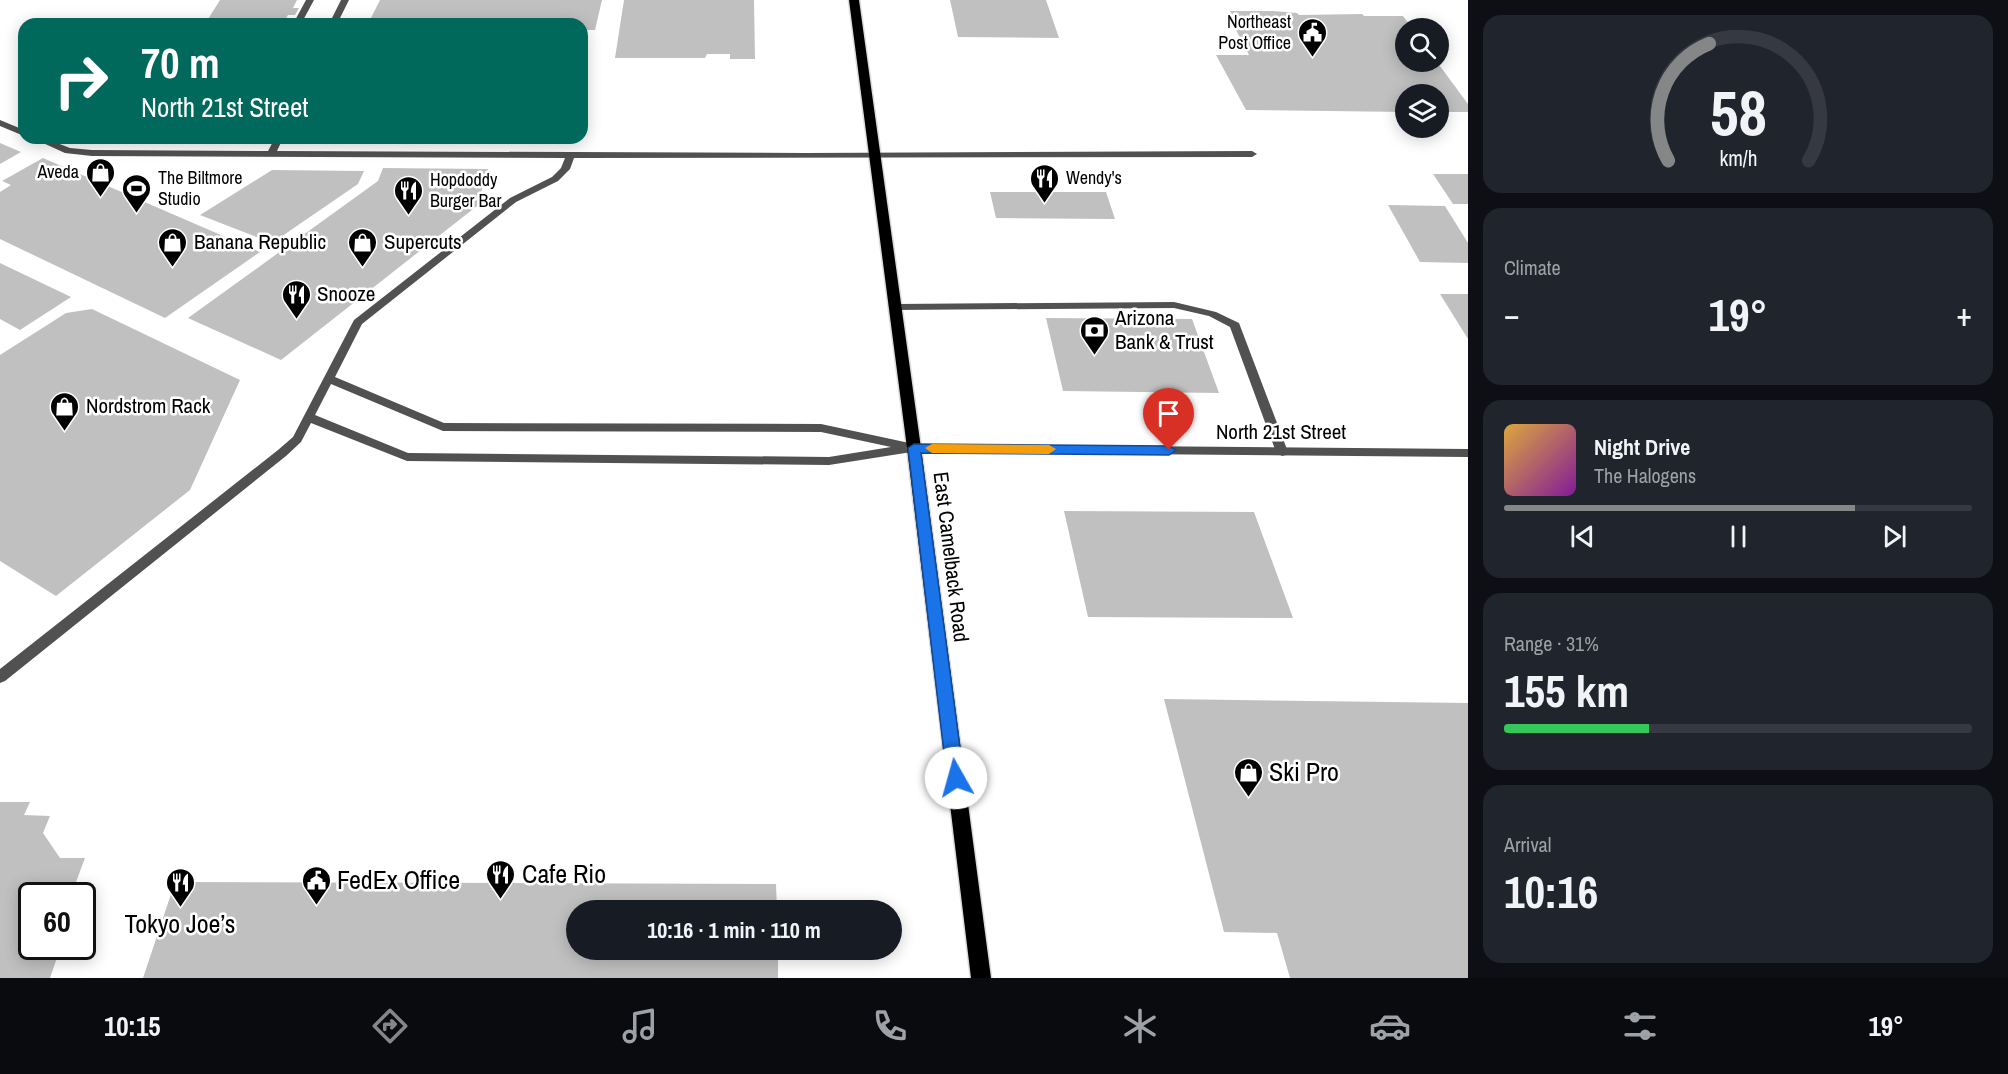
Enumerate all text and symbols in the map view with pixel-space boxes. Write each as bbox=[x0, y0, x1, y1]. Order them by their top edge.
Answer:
place label: Northeast Post Office bbox=[1218, 9, 1291, 55]
public building icon: Northeast Post Office bbox=[1296, 16, 1328, 58]
map controls bbox=[1395, 18, 1449, 138]
button: search bbox=[1395, 18, 1449, 72]
text: 70 m bbox=[141, 35, 220, 91]
icon: right bbox=[42, 42, 120, 120]
text: 58 bbox=[1710, 70, 1766, 154]
button: layers bbox=[1395, 84, 1449, 138]
text: North 21st Street bbox=[141, 89, 308, 125]
text: km/h bbox=[1719, 144, 1757, 173]
shop icon: Aveda bbox=[84, 156, 116, 198]
place label: Aveda bbox=[36, 159, 79, 184]
restaurant icon: Wendy's bbox=[1029, 162, 1061, 204]
place label: The Biltmore Studio bbox=[158, 165, 243, 211]
place label: Wendy's bbox=[1066, 165, 1122, 190]
place label: Hopdoddy Burger Bar bbox=[430, 167, 501, 213]
sports icon: The Biltmore Studio bbox=[121, 172, 153, 214]
restaurant icon: Hopdoddy Burger Bar bbox=[393, 174, 425, 216]
shop icon: Banana Republic bbox=[157, 226, 189, 268]
shop icon: Supercuts bbox=[347, 226, 379, 268]
place label: Banana Republic bbox=[194, 227, 326, 256]
place label: Supercuts bbox=[384, 227, 462, 256]
text: Climate bbox=[1504, 254, 1561, 281]
restaurant icon: Snooze bbox=[280, 278, 312, 320]
place label: Snooze bbox=[317, 279, 375, 308]
text: 19° bbox=[1708, 284, 1768, 345]
text: − bbox=[1504, 292, 1520, 336]
text: + bbox=[1956, 292, 1972, 336]
place label: Arizona Bank & Trust bbox=[1114, 303, 1214, 356]
bank icon: Arizona Bank & Trust bbox=[1078, 314, 1110, 356]
pin bbox=[1143, 388, 1194, 450]
shop icon: Nordstrom Rack bbox=[49, 390, 81, 432]
place label: Nordstrom Rack bbox=[86, 391, 211, 420]
icon: arrive bbox=[1152, 397, 1185, 430]
street label: North 21st Street bbox=[1216, 417, 1346, 446]
text: Night Drive bbox=[1594, 432, 1690, 462]
text: The Halogens bbox=[1594, 462, 1696, 489]
street label: East Camelback Road bbox=[927, 470, 976, 644]
icon: previous bbox=[1566, 520, 1599, 553]
icon: pause bbox=[1722, 520, 1755, 553]
icon: next bbox=[1878, 520, 1911, 553]
text: Range · 31% bbox=[1504, 630, 1599, 657]
text: 155 km bbox=[1504, 660, 1629, 721]
position arrow bbox=[924, 746, 988, 810]
place label: Ski Pro bbox=[1269, 754, 1339, 789]
shop icon: Ski Pro bbox=[1232, 756, 1264, 798]
text: Arrival bbox=[1504, 831, 1551, 858]
place label: Cafe Rio bbox=[522, 856, 606, 891]
restaurant icon: Cafe Rio bbox=[485, 858, 517, 900]
text: 10:16 bbox=[1504, 861, 1598, 922]
place label: FedEx Office bbox=[337, 862, 460, 897]
public building icon: FedEx Office bbox=[300, 864, 332, 906]
restaurant icon: Tokyo Joe’s bbox=[164, 866, 196, 908]
speed limit sign: 60 bbox=[18, 882, 96, 960]
place label: Tokyo Joe’s bbox=[124, 906, 236, 941]
text: 10:16 · 1 min · 110 m bbox=[647, 915, 821, 945]
icon: directions bbox=[369, 1005, 411, 1047]
icon: music bbox=[619, 1005, 661, 1047]
icon: phone bbox=[869, 1005, 911, 1047]
icon: climate bbox=[1119, 1005, 1161, 1047]
icon: car bbox=[1369, 1005, 1411, 1047]
icon: filters bbox=[1619, 1005, 1661, 1047]
text: 10:15 bbox=[104, 1008, 161, 1044]
text: 19° bbox=[1869, 1008, 1904, 1044]

